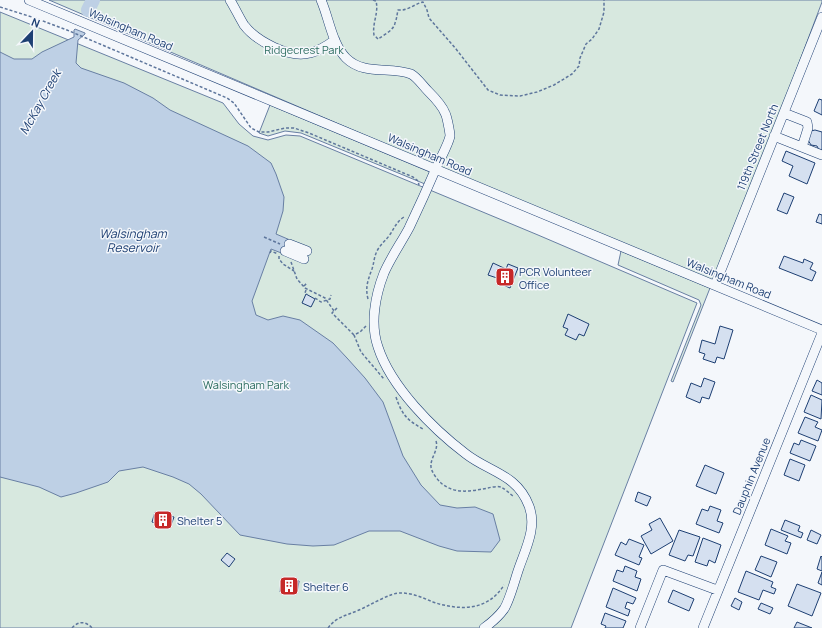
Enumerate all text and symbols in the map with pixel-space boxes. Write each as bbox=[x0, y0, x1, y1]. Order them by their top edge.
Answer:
street label: Walsingham Road bbox=[87, 4, 175, 54]
north arrow bbox=[12, 12, 52, 52]
text: N bbox=[29, 14, 42, 31]
park label: Ridgecrest Park bbox=[264, 42, 344, 57]
water label: McKay Creek bbox=[15, 65, 66, 137]
street label: 119th Street North bbox=[733, 102, 781, 192]
street label: Walsingham Road bbox=[386, 129, 474, 179]
water label: Walsingham Reservoir bbox=[99, 225, 168, 256]
street label: Walsingham Road bbox=[684, 254, 774, 302]
place label: PCR Volunteer Office bbox=[519, 264, 592, 292]
building icon: PCR Volunteer Office bbox=[494, 266, 516, 288]
park label: Walsingham Park bbox=[203, 377, 290, 392]
street label: Dauphin Avenue bbox=[729, 435, 774, 517]
building icon: Shelter 5 bbox=[152, 509, 174, 531]
place label: Shelter 5 bbox=[177, 513, 222, 528]
building icon: Shelter 6 bbox=[278, 575, 300, 597]
place label: Shelter 6 bbox=[303, 579, 349, 594]

